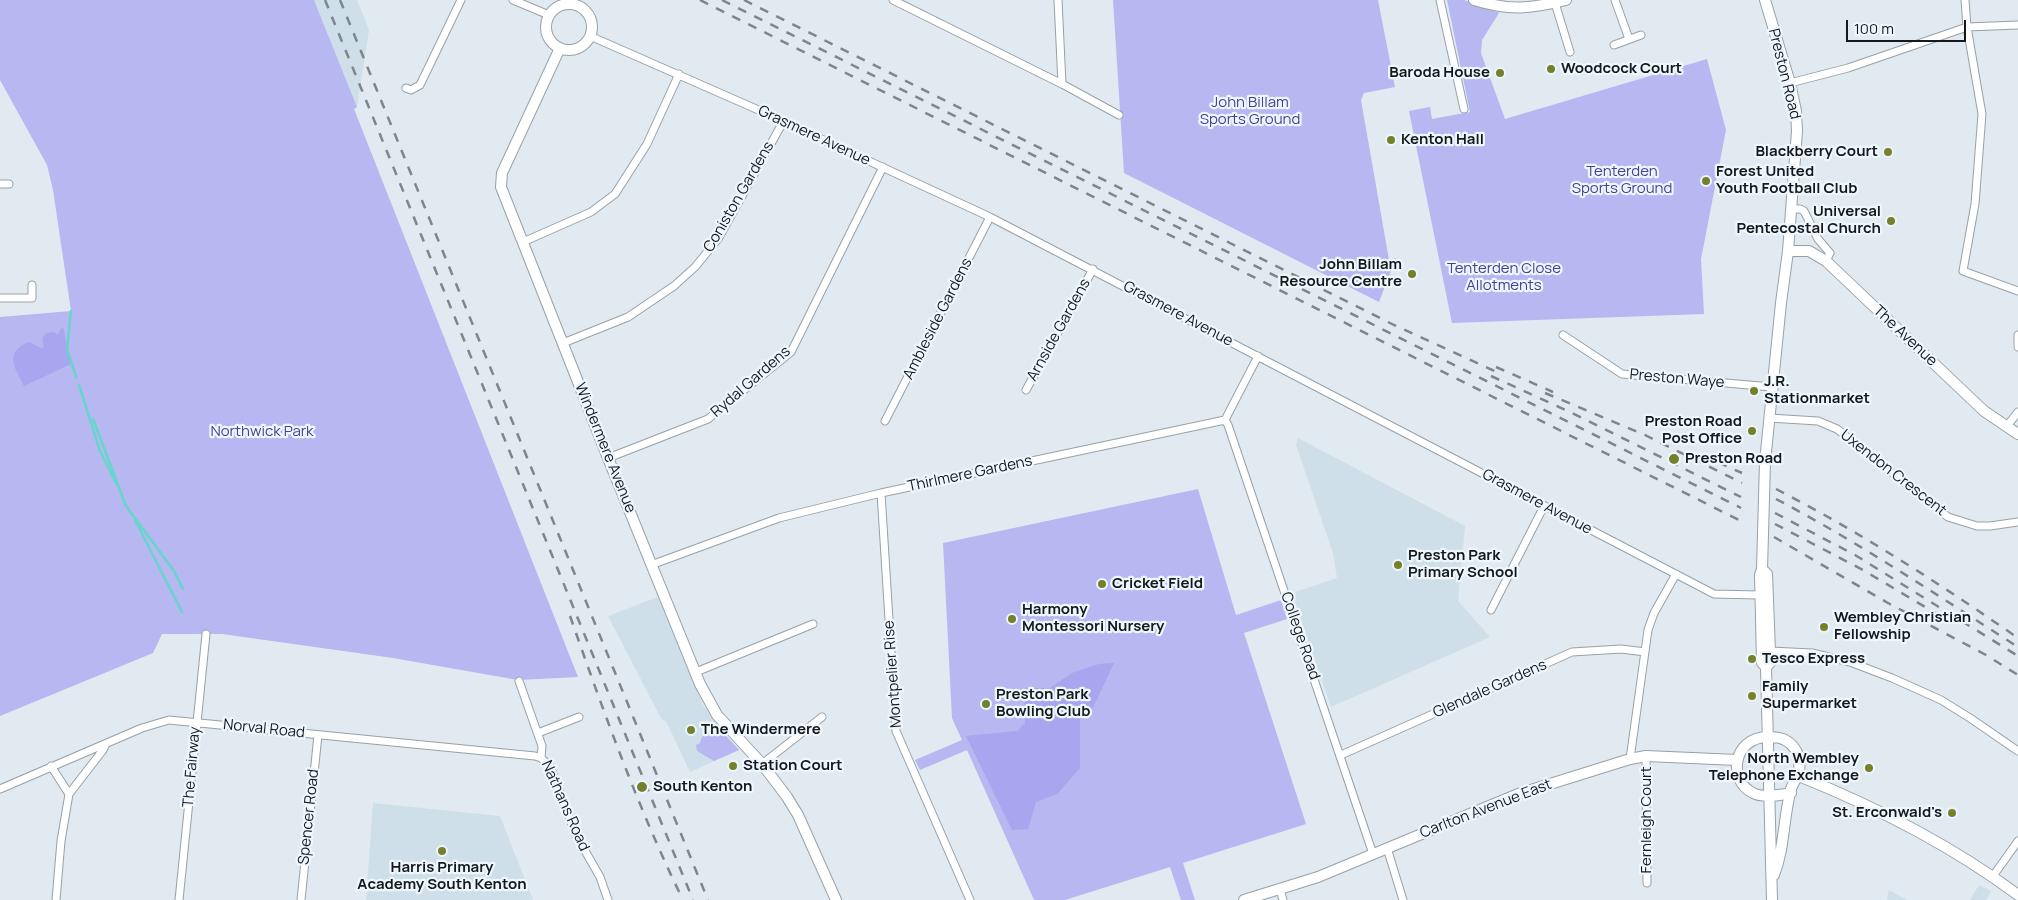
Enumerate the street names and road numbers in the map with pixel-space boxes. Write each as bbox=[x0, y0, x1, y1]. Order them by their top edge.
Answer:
street label: Preston Road bbox=[1764, 27, 1804, 121]
street label: Grasmere Avenue bbox=[755, 102, 873, 170]
street label: Coniston Gardens bbox=[700, 138, 778, 256]
street label: Ambleside Gardens bbox=[900, 255, 976, 383]
street label: Arnside Gardens bbox=[1023, 276, 1095, 384]
street label: Grasmere Avenue bbox=[1120, 277, 1236, 351]
street label: The Avenue bbox=[1869, 302, 1941, 370]
street label: Rydal Gardens bbox=[708, 343, 794, 421]
street label: Preston Waye bbox=[1629, 366, 1725, 392]
street label: Windermere Avenue bbox=[571, 380, 639, 516]
street label: Uxendon Crescent bbox=[1836, 426, 1950, 520]
street label: Thirlmere Gardens bbox=[906, 452, 1034, 496]
street label: Grasmere Avenue bbox=[1479, 465, 1595, 539]
street label: College Road bbox=[1277, 590, 1323, 682]
street label: Montpelier Rise bbox=[880, 620, 906, 728]
street label: Glendale Gardens bbox=[1430, 656, 1550, 722]
street label: Norval Road bbox=[222, 716, 306, 742]
street label: The Fairway bbox=[180, 726, 204, 808]
street label: Nathans Road bbox=[537, 758, 593, 854]
street label: Fernleigh Court bbox=[1638, 767, 1656, 873]
street label: Spencer Road bbox=[295, 768, 323, 866]
street label: Carlton Avenue East bbox=[1418, 776, 1554, 842]

